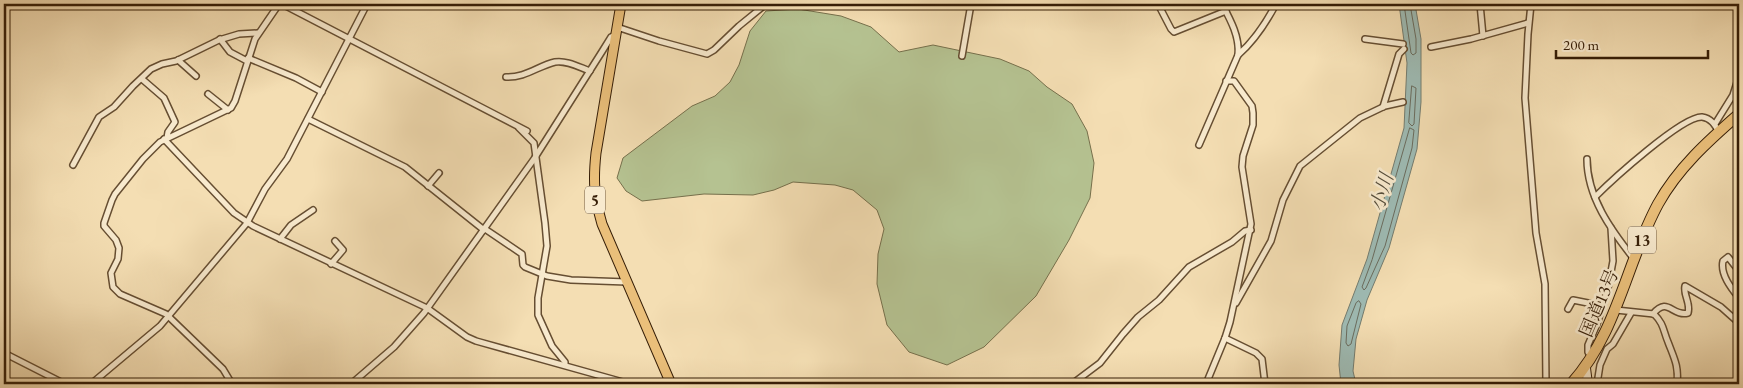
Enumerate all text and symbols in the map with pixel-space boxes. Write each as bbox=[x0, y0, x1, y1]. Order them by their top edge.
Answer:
scale bar bbox=[1556, 28, 1708, 60]
text: 200 m bbox=[1563, 35, 1600, 54]
water label: 小川 bbox=[1364, 168, 1400, 214]
road number: 5 bbox=[585, 186, 605, 214]
road number: 13 bbox=[1628, 226, 1656, 254]
street label: 国道13号 bbox=[1574, 266, 1623, 340]

